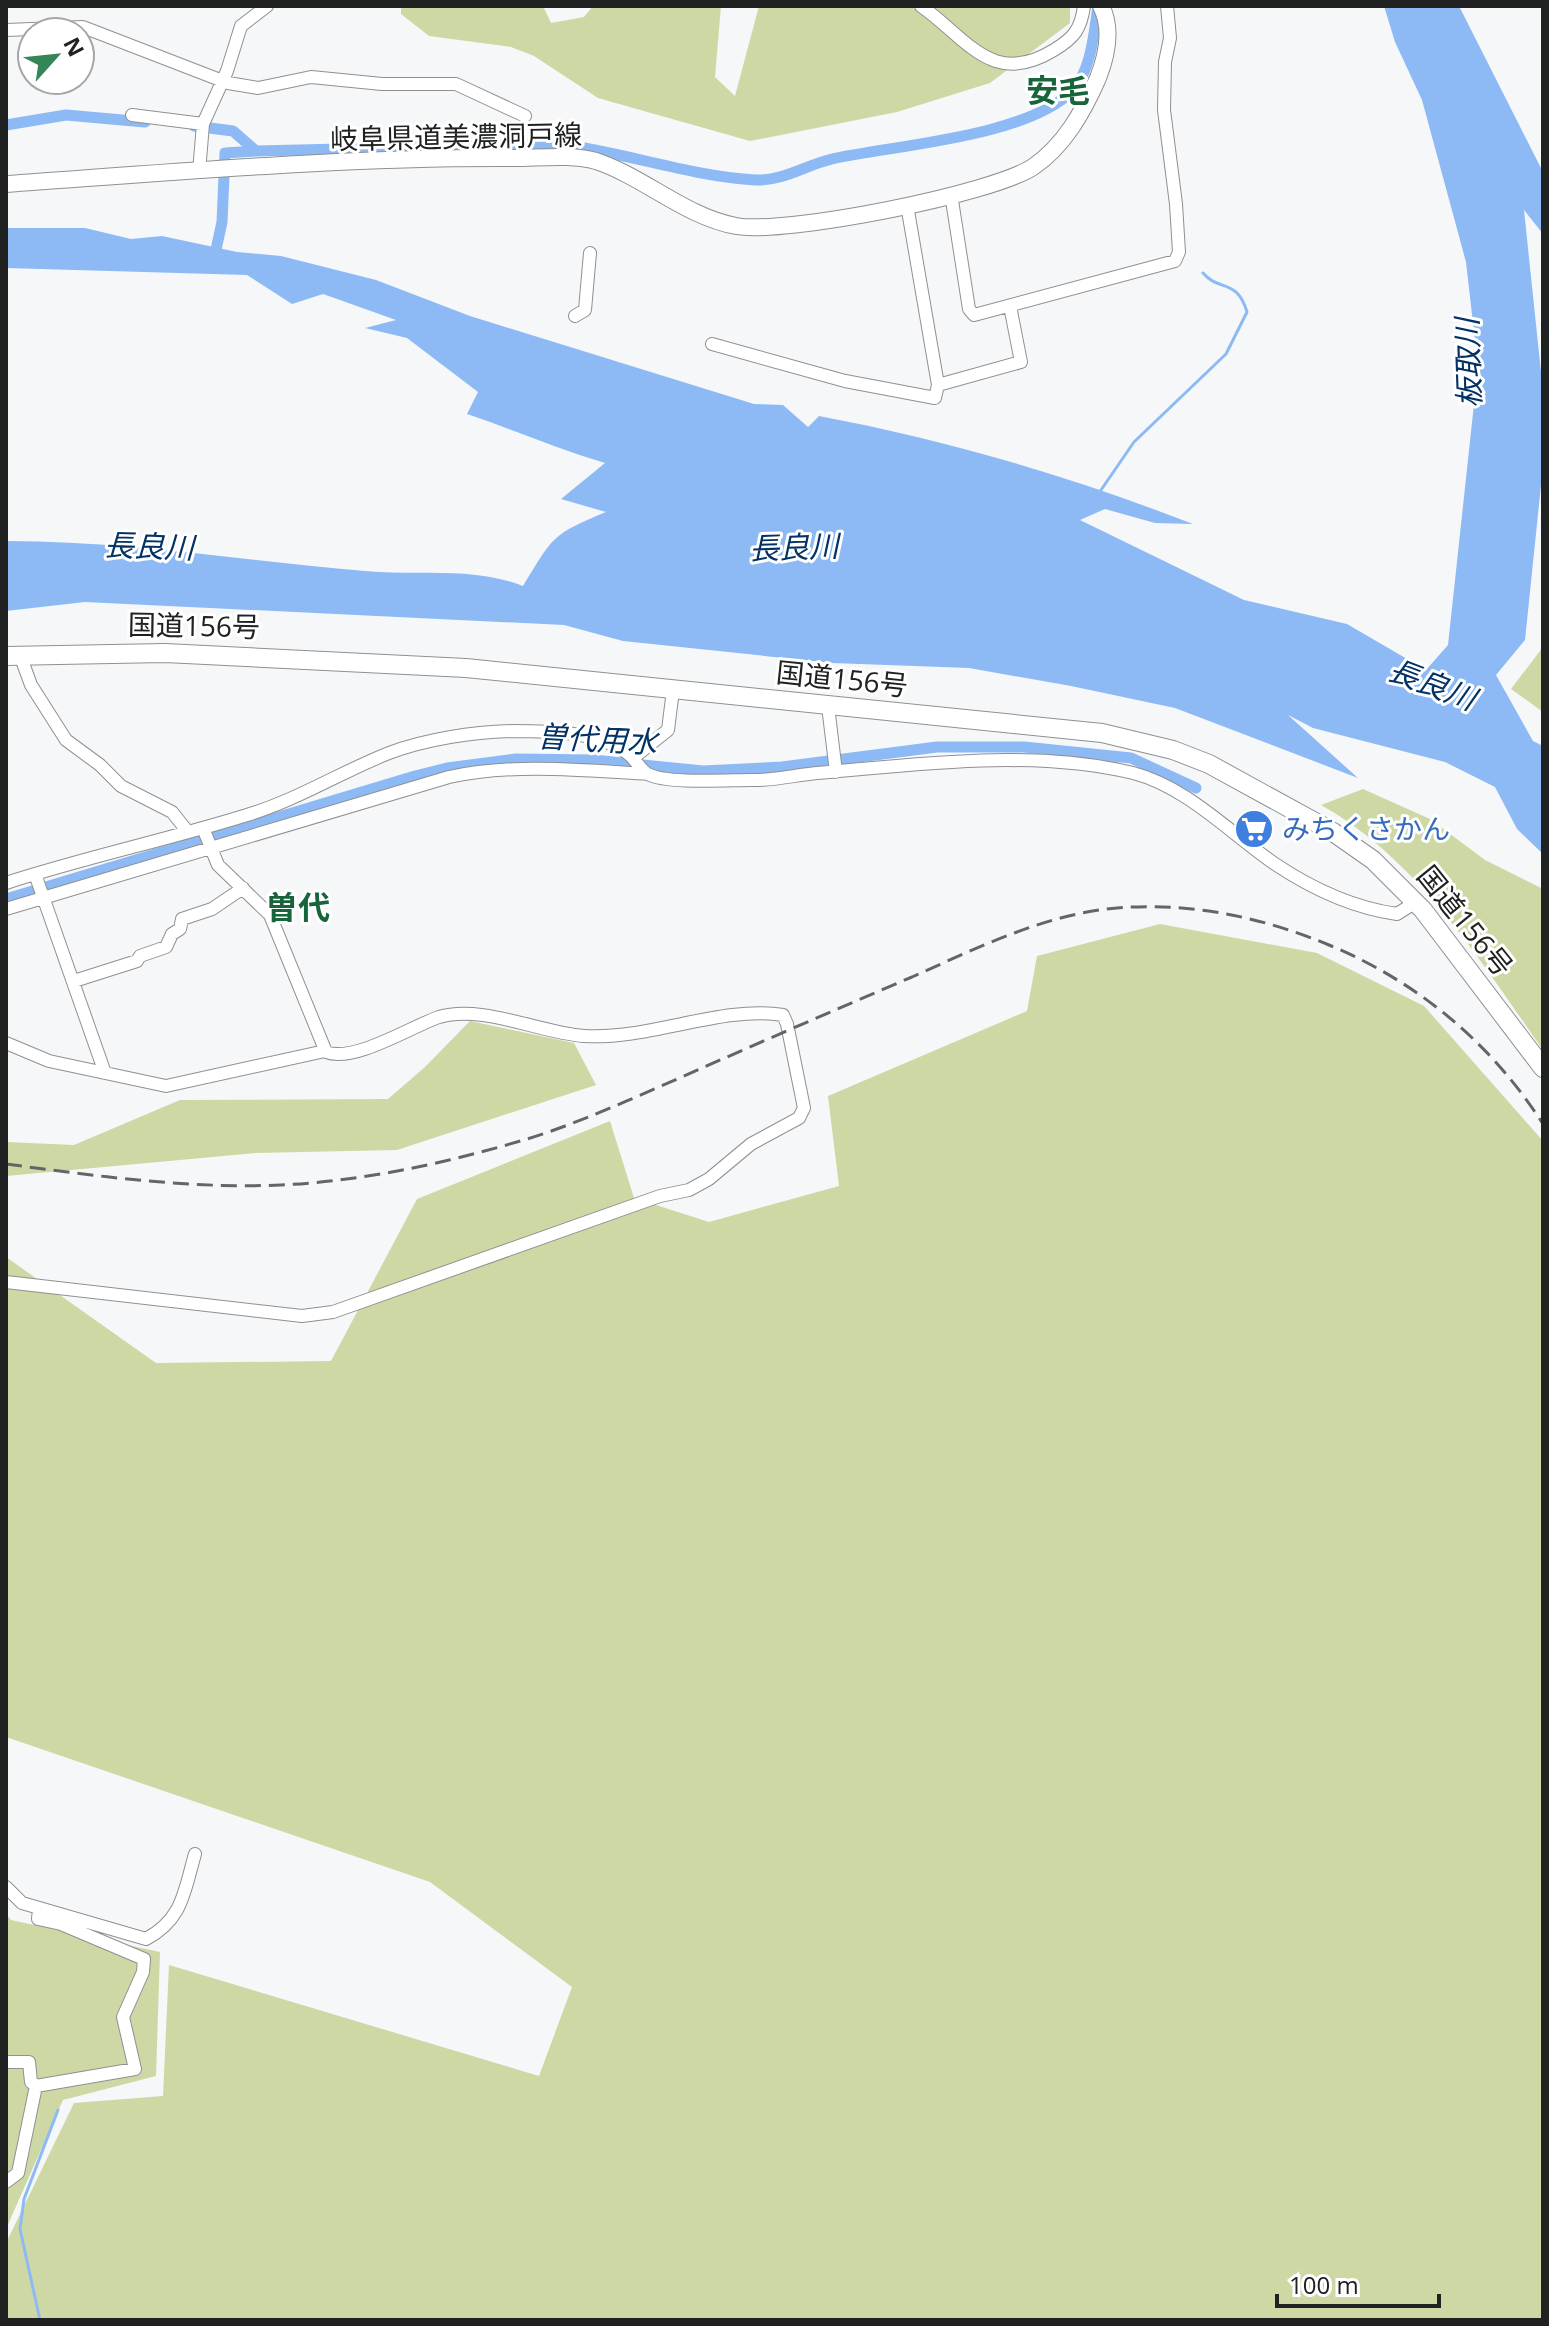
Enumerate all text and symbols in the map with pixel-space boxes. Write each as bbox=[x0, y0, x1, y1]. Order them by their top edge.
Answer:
north arrow bbox=[16, 16, 96, 96]
text: N bbox=[57, 32, 92, 61]
district label: 安毛 bbox=[1026, 68, 1090, 111]
street label: 岐阜県道美濃洞戸線 bbox=[330, 115, 582, 157]
water label: 板取川 bbox=[1445, 314, 1490, 409]
water label: 長良川 bbox=[103, 523, 198, 568]
water label: 長良川 bbox=[748, 524, 843, 569]
street label: 国道156号 bbox=[128, 605, 260, 645]
water label: 長良川 bbox=[1383, 648, 1485, 720]
street label: 国道156号 bbox=[774, 652, 910, 704]
water label: 曽代用水 bbox=[536, 715, 661, 762]
supermarket icon: みちくさかん bbox=[1233, 808, 1275, 850]
place label: みちくさかん bbox=[1282, 809, 1450, 847]
street label: 国道156号 bbox=[1409, 857, 1522, 984]
district label: 曽代 bbox=[266, 885, 330, 928]
scale bar bbox=[1277, 2258, 1439, 2308]
text: 100 m bbox=[1289, 2268, 1359, 2301]

